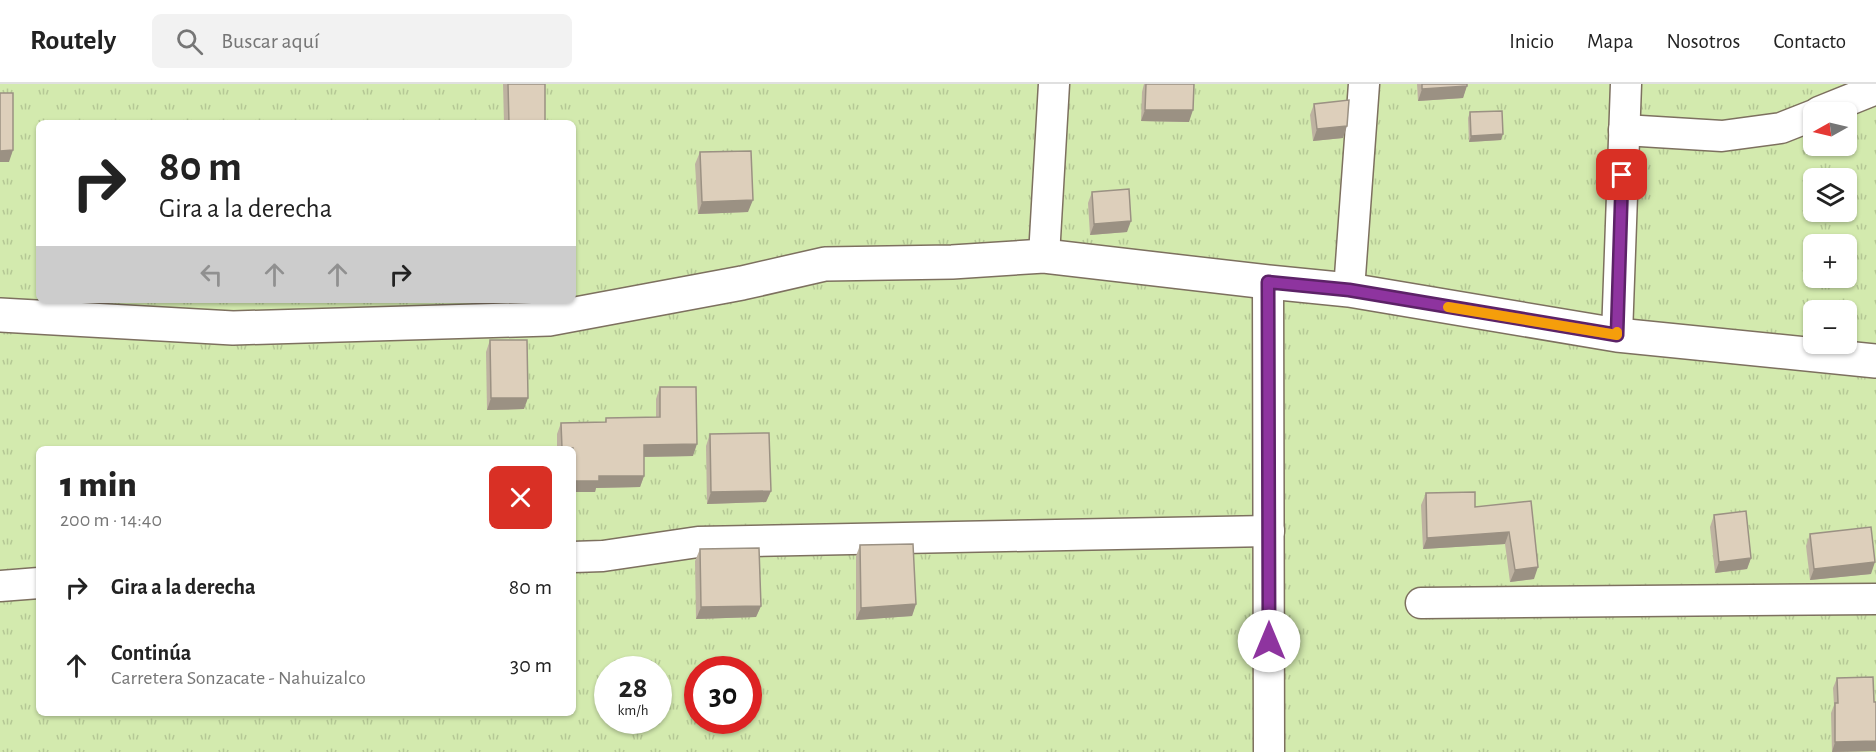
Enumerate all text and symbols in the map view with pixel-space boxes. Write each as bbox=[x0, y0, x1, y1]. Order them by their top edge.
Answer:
search box bbox=[152, 14, 572, 68]
icon: search bbox=[173, 25, 206, 58]
text: Routely bbox=[30, 27, 116, 55]
text: Buscar aquí bbox=[221, 30, 319, 52]
text: Inicio bbox=[1509, 31, 1554, 52]
text: Mapa bbox=[1587, 31, 1634, 52]
text: Nosotros bbox=[1667, 31, 1740, 52]
text: Contacto bbox=[1773, 31, 1846, 52]
north arrow bbox=[1803, 102, 1857, 156]
map controls bbox=[1803, 102, 1857, 354]
icon: right bbox=[60, 144, 138, 222]
text: 80 m bbox=[159, 146, 242, 188]
pin bbox=[1596, 149, 1647, 200]
icon: arrive bbox=[1605, 158, 1638, 191]
button: layers bbox=[1803, 168, 1857, 222]
text: Gira a la derecha bbox=[159, 195, 332, 222]
button: + bbox=[1803, 234, 1857, 288]
icon: left bbox=[195, 258, 228, 291]
icon: ahead bbox=[258, 258, 291, 291]
icon: ahead bbox=[321, 258, 354, 291]
icon: right bbox=[384, 258, 417, 291]
button: − bbox=[1803, 300, 1857, 354]
button: close bbox=[489, 466, 552, 529]
text: 1 min bbox=[60, 467, 137, 503]
text: 200 m · 14:40 bbox=[60, 510, 162, 530]
icon: right bbox=[60, 571, 93, 604]
text: Gira a la derecha bbox=[111, 576, 256, 598]
text: 80 m bbox=[509, 576, 552, 598]
position arrow bbox=[1237, 609, 1301, 673]
text: Continúa bbox=[111, 642, 191, 664]
icon: ahead bbox=[60, 649, 93, 682]
text: 30 m bbox=[510, 654, 552, 676]
speed limit sign: 30 bbox=[684, 656, 762, 734]
text: Carretera Sonzacate - Nahuizalco bbox=[111, 668, 366, 688]
text: 28 bbox=[619, 673, 647, 703]
text: km/h bbox=[618, 703, 648, 718]

